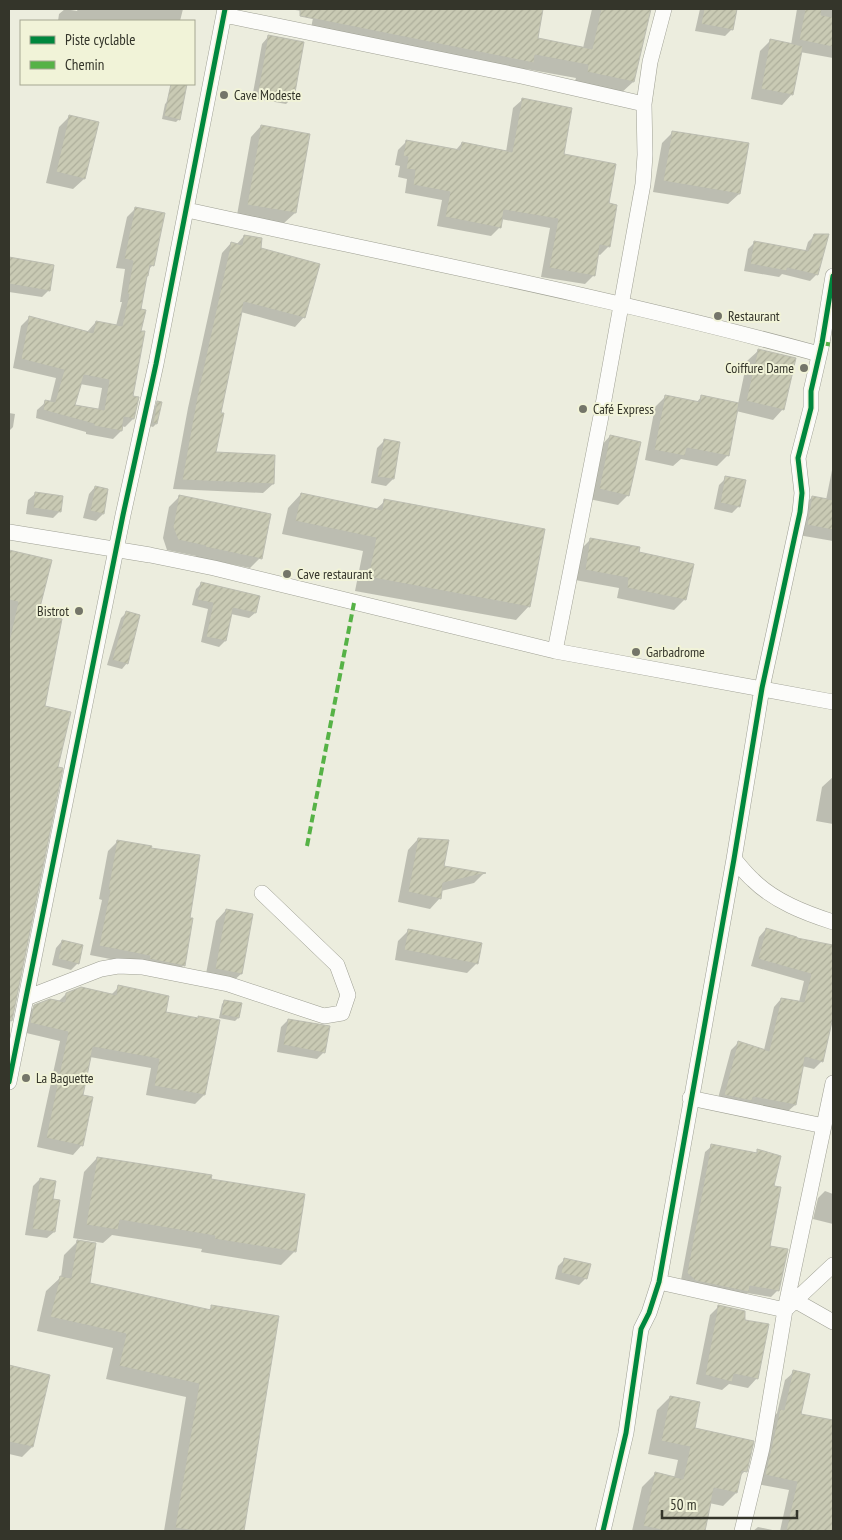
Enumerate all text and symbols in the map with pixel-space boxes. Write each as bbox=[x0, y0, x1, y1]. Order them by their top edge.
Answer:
legend bbox=[20, 20, 195, 85]
text: Piste cyclable bbox=[65, 30, 135, 49]
text: Chemin bbox=[65, 55, 104, 74]
place label: Cave Modeste bbox=[234, 86, 301, 104]
marker: Cave Modeste bbox=[218, 89, 230, 101]
place label: Restaurant bbox=[728, 307, 780, 325]
marker: Restaurant bbox=[712, 310, 724, 322]
place label: Coiffure Dame bbox=[725, 359, 794, 377]
marker: Coiffure Dame bbox=[798, 362, 810, 374]
place label: Café Express bbox=[593, 400, 654, 418]
marker: Café Express bbox=[577, 403, 589, 415]
place label: Cave restaurant bbox=[297, 565, 372, 583]
marker: Cave restaurant bbox=[281, 568, 293, 580]
place label: Bistrot bbox=[37, 602, 69, 620]
marker: Bistrot bbox=[73, 605, 85, 617]
place label: Garbadrome bbox=[646, 643, 705, 661]
marker: Garbadrome bbox=[630, 646, 642, 658]
place label: La Baguette bbox=[36, 1069, 94, 1087]
marker: La Baguette bbox=[20, 1072, 32, 1084]
scale bar bbox=[662, 1488, 797, 1520]
text: 50 m bbox=[670, 1495, 696, 1514]

